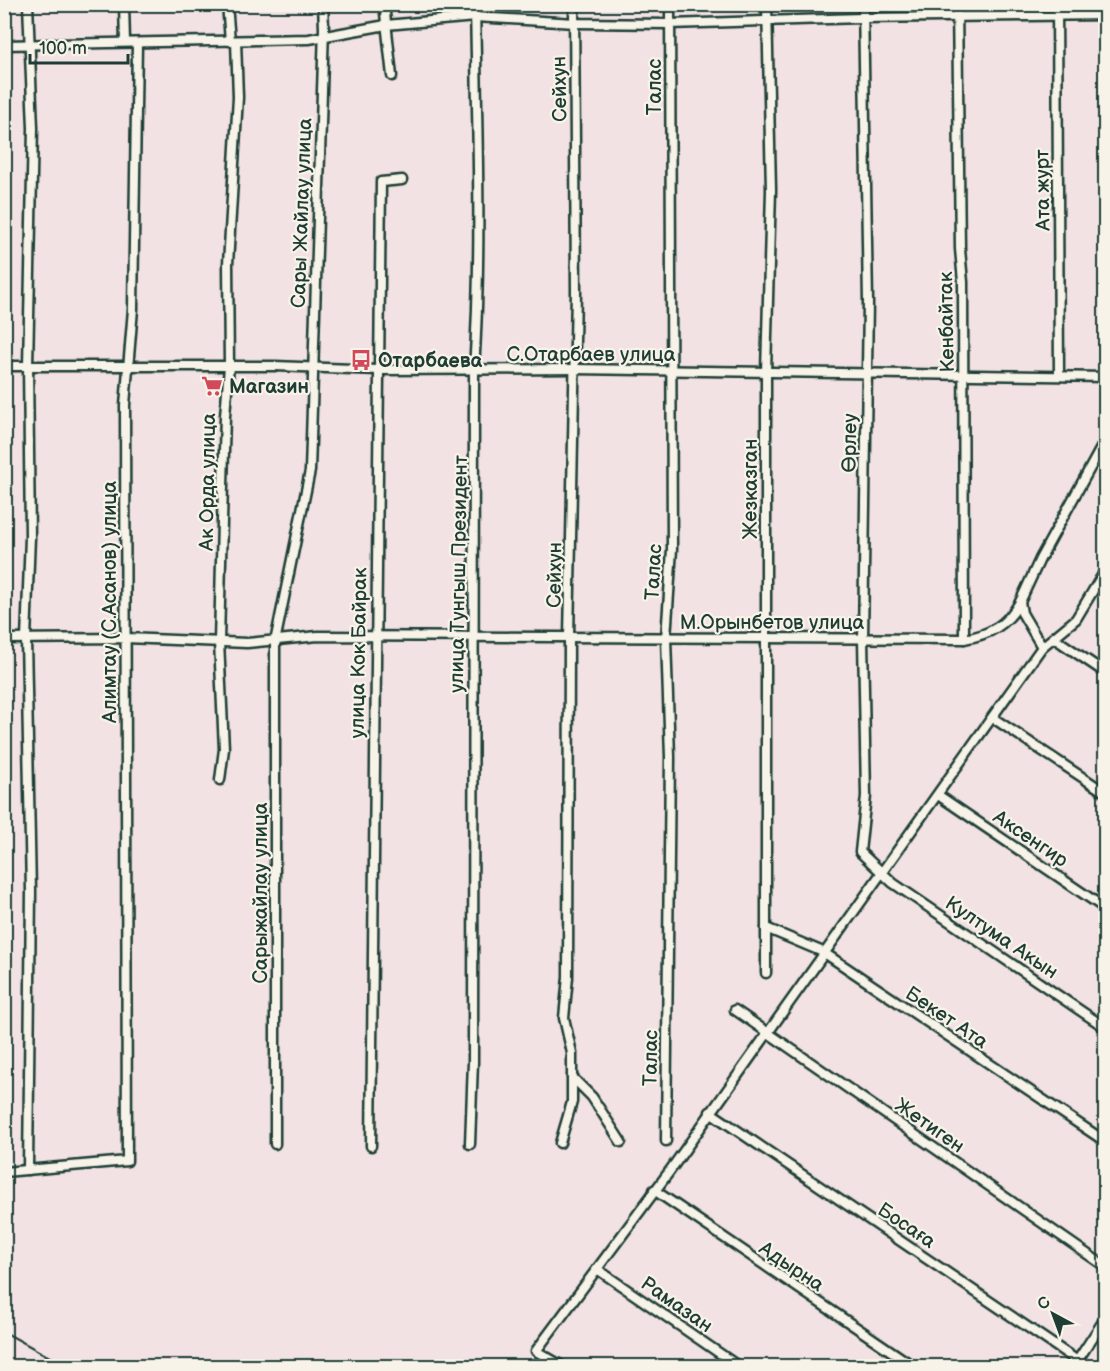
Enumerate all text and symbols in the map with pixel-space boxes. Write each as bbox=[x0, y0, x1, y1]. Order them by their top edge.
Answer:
scale bar bbox=[30, 27, 128, 65]
text: 100 m bbox=[39, 38, 87, 59]
street label: Сейхун bbox=[547, 56, 573, 122]
street label: Талас bbox=[643, 59, 667, 115]
street label: Сары Жайлау улица bbox=[287, 117, 317, 309]
street label: Ата журт bbox=[1030, 148, 1056, 232]
street label: Кенбайтак bbox=[934, 271, 960, 373]
street label: С.Отарбаев улица bbox=[507, 343, 676, 367]
bus stop icon: Отарбаева bbox=[349, 348, 373, 372]
place label: Отарбаева bbox=[378, 349, 483, 373]
supermarket icon: Магазин bbox=[200, 374, 224, 398]
place label: Магазин bbox=[229, 375, 309, 399]
street label: Ак Орда улица bbox=[195, 413, 221, 552]
street label: Өрлеу bbox=[837, 413, 863, 473]
street label: Жезказган bbox=[739, 439, 763, 539]
street label: улица Тунгыш Президент bbox=[445, 454, 473, 693]
street label: Алимтау (С.Асанов) улица bbox=[98, 481, 122, 724]
street label: Сейхун bbox=[542, 542, 568, 608]
street label: Талас bbox=[641, 543, 667, 601]
street label: улица Кок Байрак bbox=[346, 567, 372, 739]
street label: М.Орынбетов улица bbox=[680, 611, 864, 635]
street label: Сарыжайлау улица bbox=[249, 802, 273, 983]
street label: Аксенгир bbox=[988, 805, 1073, 873]
street label: Култума Акын bbox=[940, 891, 1062, 984]
street label: Бекет Ата bbox=[901, 982, 992, 1054]
street label: Талас bbox=[639, 1029, 663, 1086]
street label: Жетиген bbox=[890, 1093, 969, 1158]
street label: Босаға bbox=[873, 1198, 940, 1254]
street label: Адырна bbox=[754, 1236, 829, 1297]
street label: Рамазан bbox=[636, 1271, 717, 1338]
north arrow bbox=[1023, 1284, 1083, 1344]
text: С bbox=[1034, 1293, 1055, 1315]

